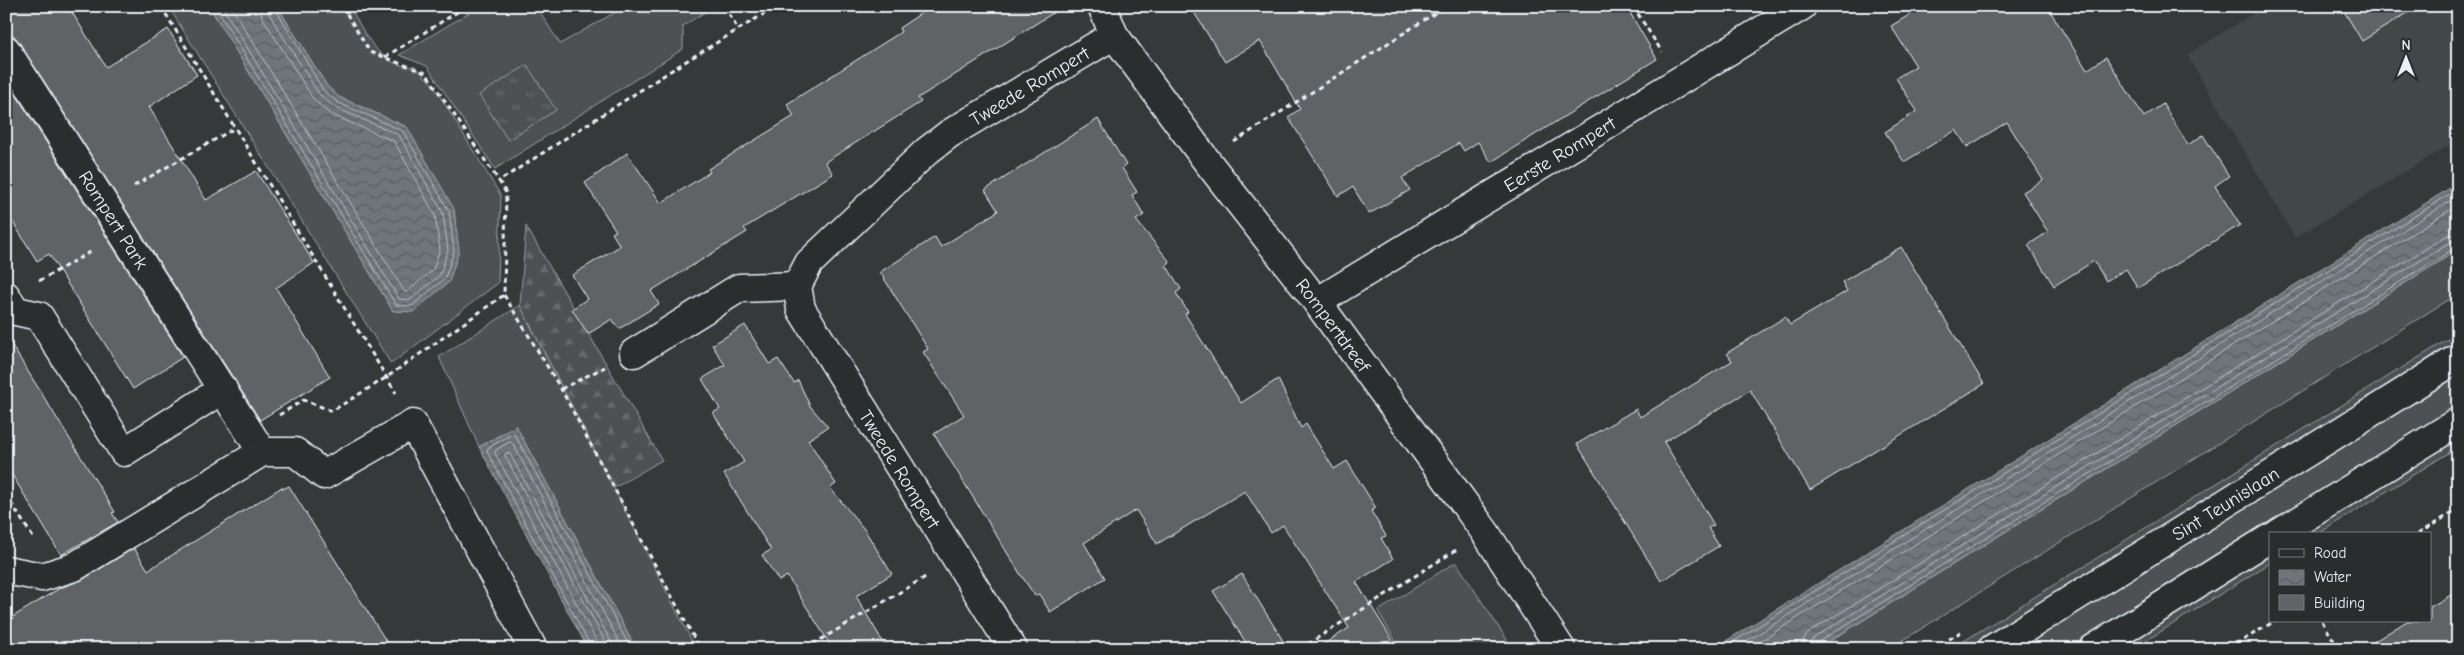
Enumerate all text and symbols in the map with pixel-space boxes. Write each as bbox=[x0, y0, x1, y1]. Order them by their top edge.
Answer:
north arrow bbox=[2382, 32, 2432, 82]
text: N bbox=[2401, 37, 2411, 54]
street label: Tweede Rompert bbox=[966, 42, 1094, 131]
street label: Eerste Rompert bbox=[1500, 112, 1620, 197]
street label: Rompert Park bbox=[74, 167, 153, 274]
street label: Rompertdreef bbox=[1291, 274, 1375, 378]
street label: Tweede Rompert bbox=[854, 406, 945, 533]
street label: Sint Teunislaan bbox=[2168, 463, 2283, 546]
legend bbox=[2269, 532, 2432, 622]
text: Road bbox=[2314, 544, 2346, 562]
text: Water bbox=[2314, 568, 2351, 586]
text: Building bbox=[2314, 594, 2365, 612]

